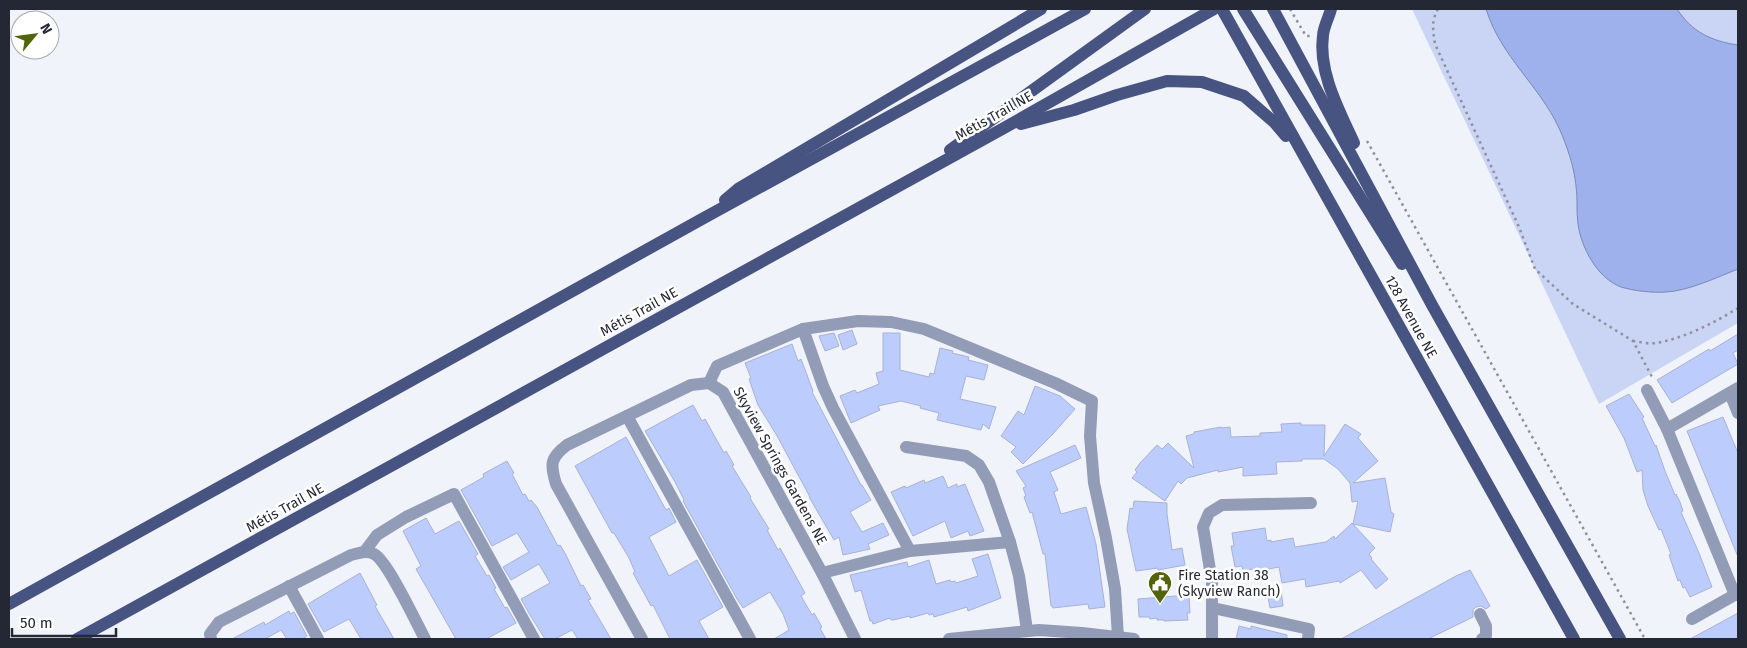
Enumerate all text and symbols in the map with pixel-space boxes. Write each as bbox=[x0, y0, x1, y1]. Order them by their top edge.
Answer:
north arrow bbox=[10, 10, 60, 60]
text: N bbox=[36, 21, 56, 37]
street label: Métis Trail NE bbox=[952, 88, 1036, 144]
street label: 128 Avenue NE bbox=[1381, 273, 1441, 361]
street label: Métis Trail NE bbox=[597, 284, 681, 340]
street label: Skyview Springs Gardens NE bbox=[729, 384, 831, 548]
street label: Métis Trail NE bbox=[243, 480, 327, 536]
place label: Fire Station 38 (Skyview Ranch) bbox=[1178, 567, 1280, 600]
public building icon: Fire Station 38 (Skyview Ranch) bbox=[1147, 570, 1173, 604]
scale bar bbox=[12, 606, 116, 638]
text: 50 m bbox=[20, 614, 53, 632]

